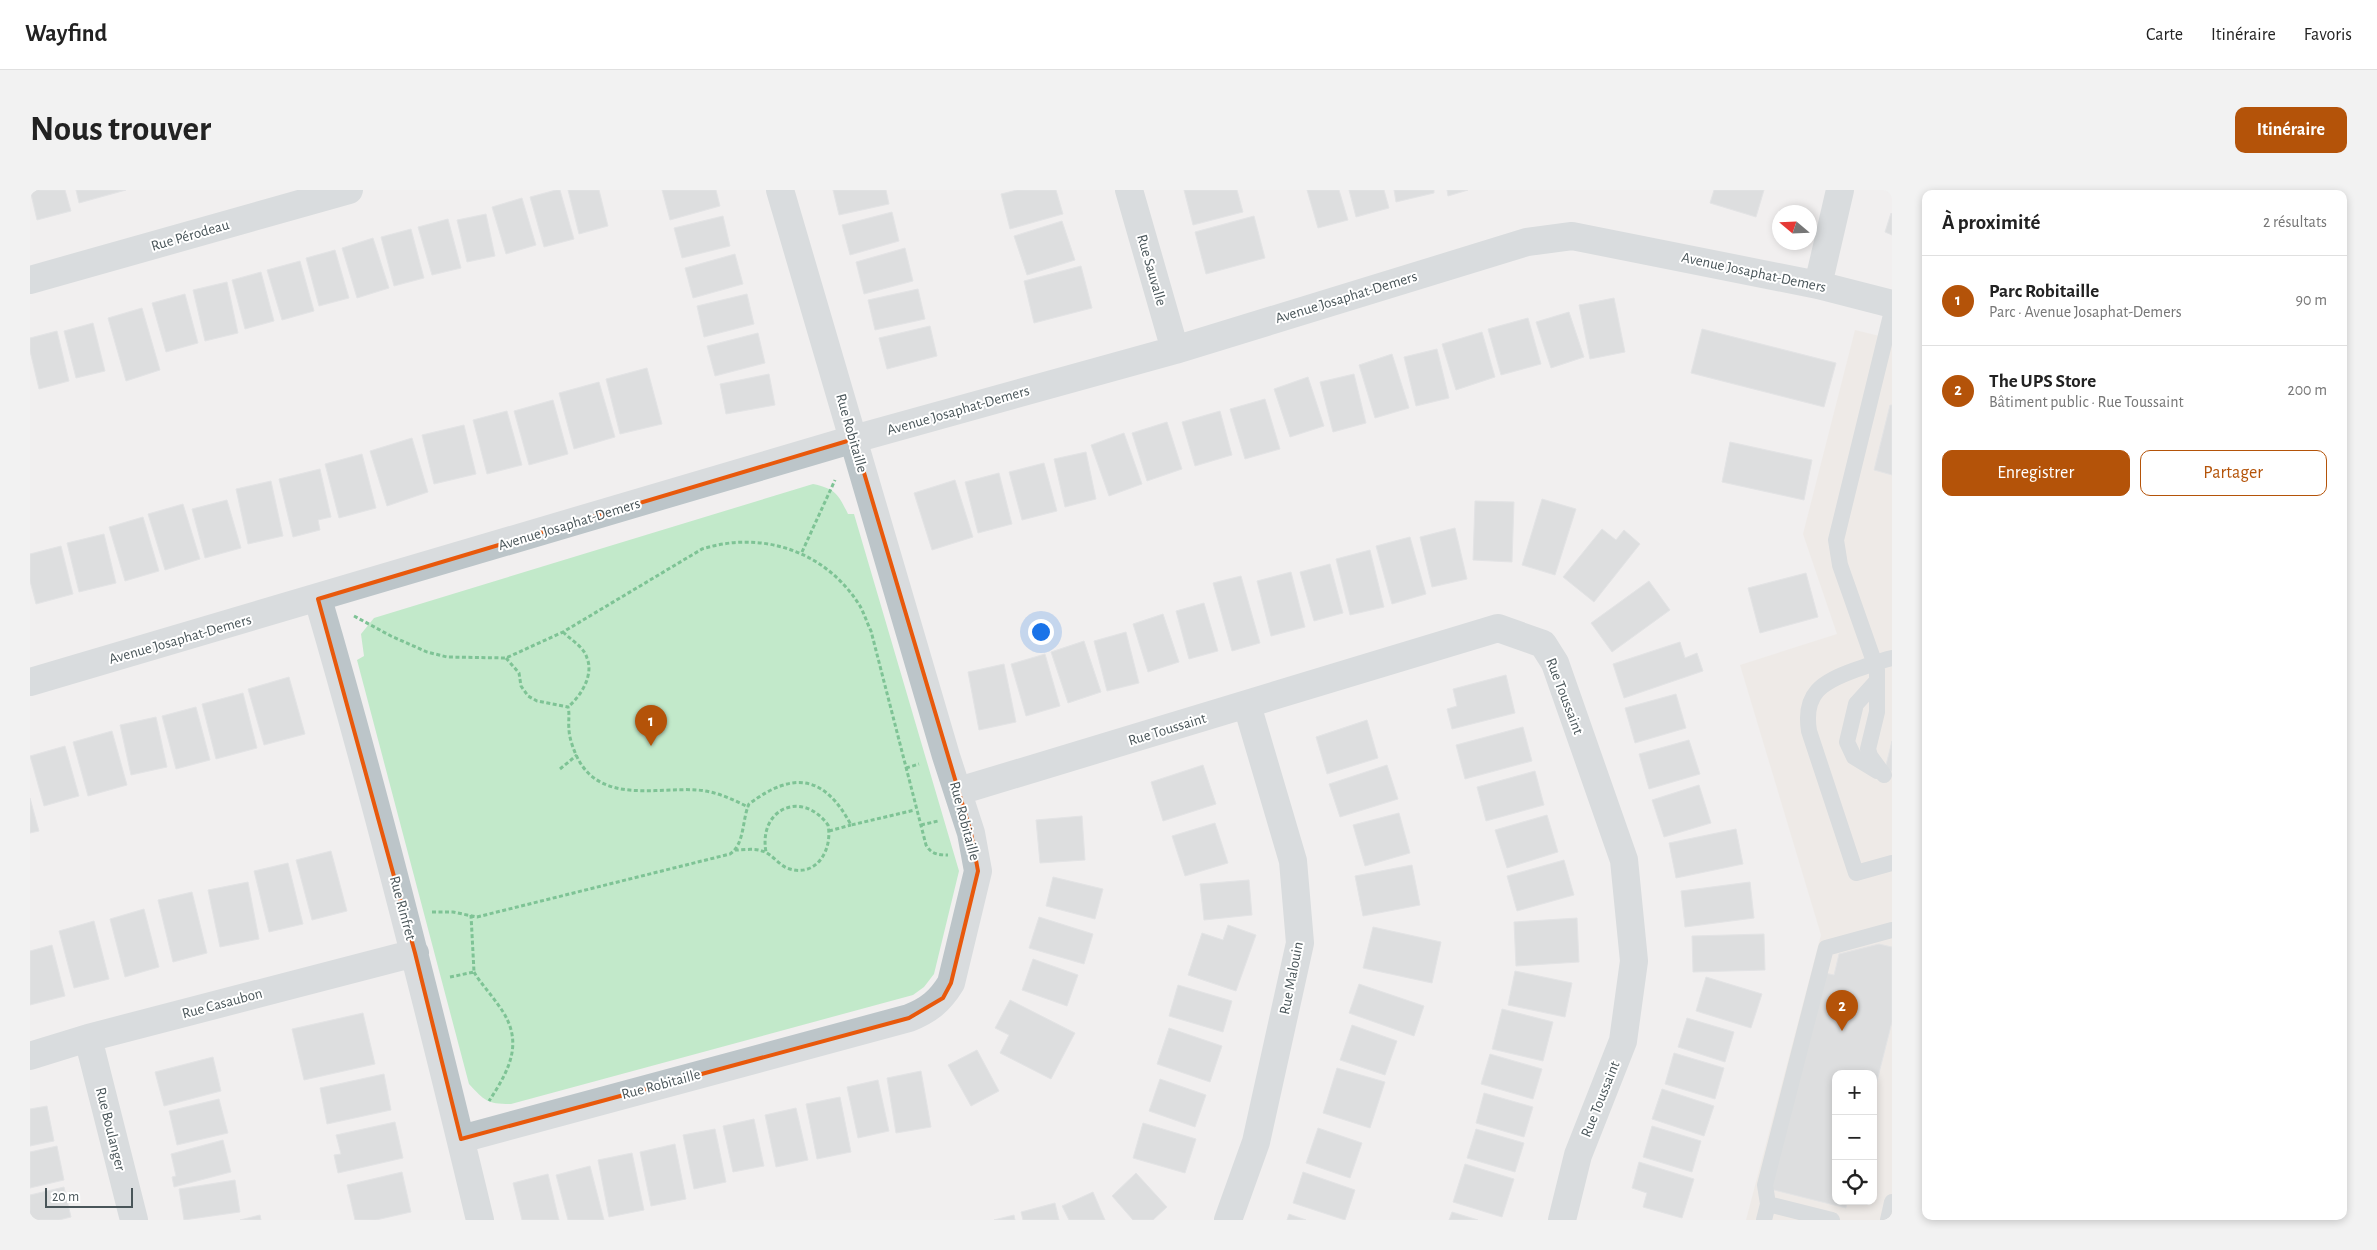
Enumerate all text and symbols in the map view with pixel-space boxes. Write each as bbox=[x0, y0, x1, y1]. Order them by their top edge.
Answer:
text: Wayfind bbox=[25, 22, 107, 46]
text: Carte bbox=[2146, 26, 2183, 44]
text: Itinéraire bbox=[2211, 26, 2276, 44]
text: Favoris bbox=[2304, 26, 2352, 44]
button: Itinéraire bbox=[2235, 107, 2347, 153]
text: Nous trouver bbox=[30, 112, 211, 147]
north arrow bbox=[1772, 205, 1817, 250]
text: À proximité bbox=[1942, 212, 2040, 233]
text: 2 résultats bbox=[2263, 214, 2327, 230]
street label: Rue Pérodeau bbox=[149, 217, 231, 254]
street label: Rue Sauvalle bbox=[1134, 233, 1169, 308]
street label: Avenue Josaphat-Demers bbox=[1680, 250, 1828, 295]
street label: Avenue Josaphat-Demers bbox=[1273, 269, 1419, 326]
text: Parc Robitaille bbox=[1989, 282, 2099, 301]
text: 1 bbox=[1955, 292, 1961, 308]
text: 90 m bbox=[2296, 292, 2327, 308]
text: Parc · Avenue Josaphat-Demers bbox=[1989, 304, 2182, 320]
text: The UPS Store bbox=[1989, 372, 2096, 391]
text: 2 bbox=[1954, 382, 1962, 398]
text: 200 m bbox=[2287, 382, 2327, 398]
street label: Avenue Josaphat-Demers bbox=[885, 383, 1031, 438]
street label: Rue Robitaille bbox=[833, 392, 870, 474]
text: Bâtiment public · Rue Toussaint bbox=[1989, 394, 2184, 410]
button: Enregistrer bbox=[1942, 450, 2130, 496]
button: Partager bbox=[2140, 450, 2327, 496]
street label: Avenue Josaphat-Demers bbox=[496, 496, 642, 553]
street label: Avenue Josaphat-Demers bbox=[107, 612, 253, 667]
your location bbox=[1028, 619, 1054, 645]
street label: Rue Toussaint bbox=[1543, 656, 1586, 737]
pin: 1 bbox=[635, 705, 667, 746]
street label: Rue Toussaint bbox=[1126, 710, 1208, 748]
street label: Rue Robitaille bbox=[947, 780, 982, 862]
street label: Rue Rinfret bbox=[387, 874, 418, 942]
street label: Rue Malouin bbox=[1277, 940, 1306, 1016]
street label: Rue Casaubon bbox=[180, 986, 264, 1021]
pin: 2 bbox=[1826, 990, 1858, 1031]
street label: Rue Toussaint bbox=[1578, 1059, 1623, 1139]
street label: Rue Robitaille bbox=[620, 1067, 702, 1102]
map controls bbox=[1832, 1070, 1877, 1205]
button: + bbox=[1832, 1070, 1877, 1115]
street label: Rue Boulanger bbox=[93, 1086, 128, 1172]
button: − bbox=[1832, 1115, 1877, 1160]
button: locate bbox=[1832, 1160, 1877, 1205]
scale bar bbox=[45, 1185, 132, 1208]
text: 20 m bbox=[52, 1190, 79, 1204]

